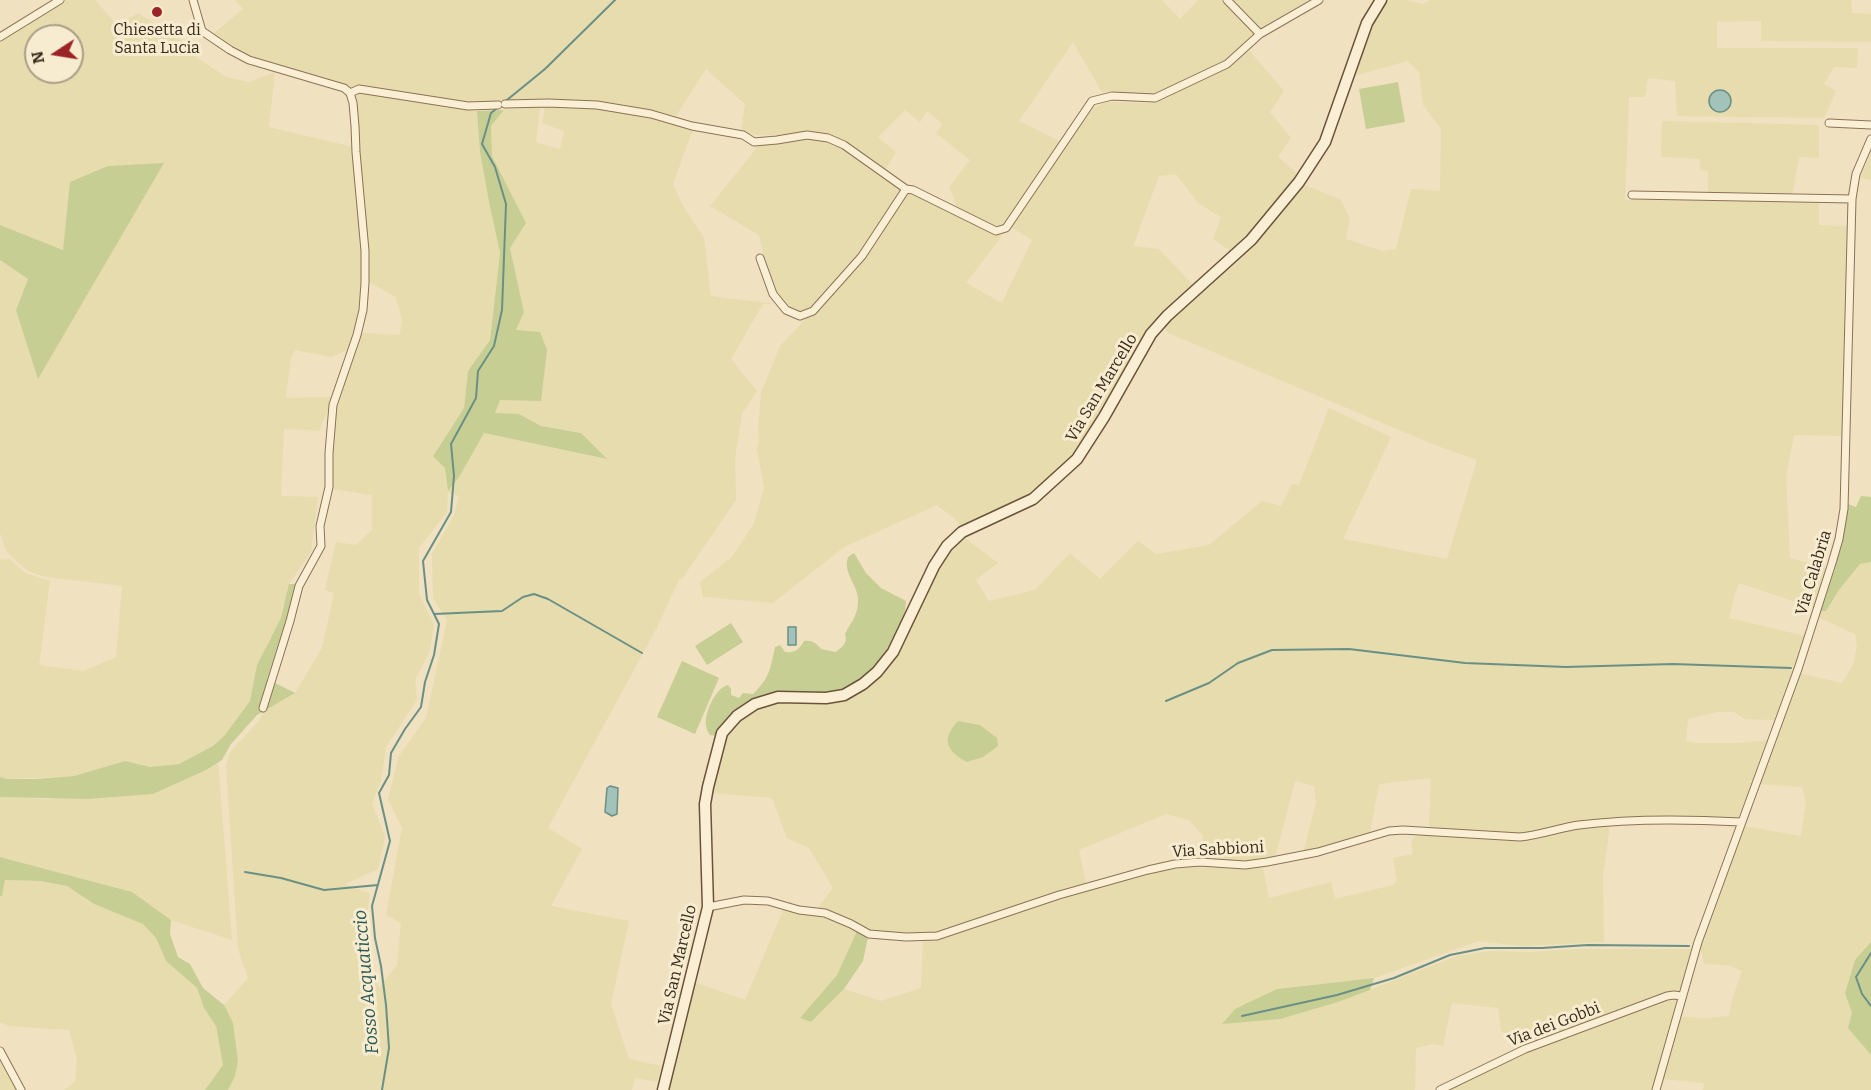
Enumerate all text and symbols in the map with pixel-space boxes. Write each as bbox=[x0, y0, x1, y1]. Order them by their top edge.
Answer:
marker: Chiesetta di Santa Lucia bbox=[150, 5, 164, 19]
place label: Chiesetta di Santa Lucia bbox=[113, 21, 201, 59]
north arrow bbox=[24, 24, 84, 84]
text: N bbox=[27, 49, 48, 65]
street label: Via San Marcello bbox=[1062, 330, 1142, 446]
street label: Via Calabria bbox=[1792, 528, 1836, 618]
street label: Via Sabbioni bbox=[1171, 838, 1265, 862]
street label: Via San Marcello bbox=[655, 903, 701, 1027]
water label: Fosso Acquaticcio bbox=[350, 909, 384, 1055]
street label: Via dei Gobbi bbox=[1505, 999, 1603, 1051]

